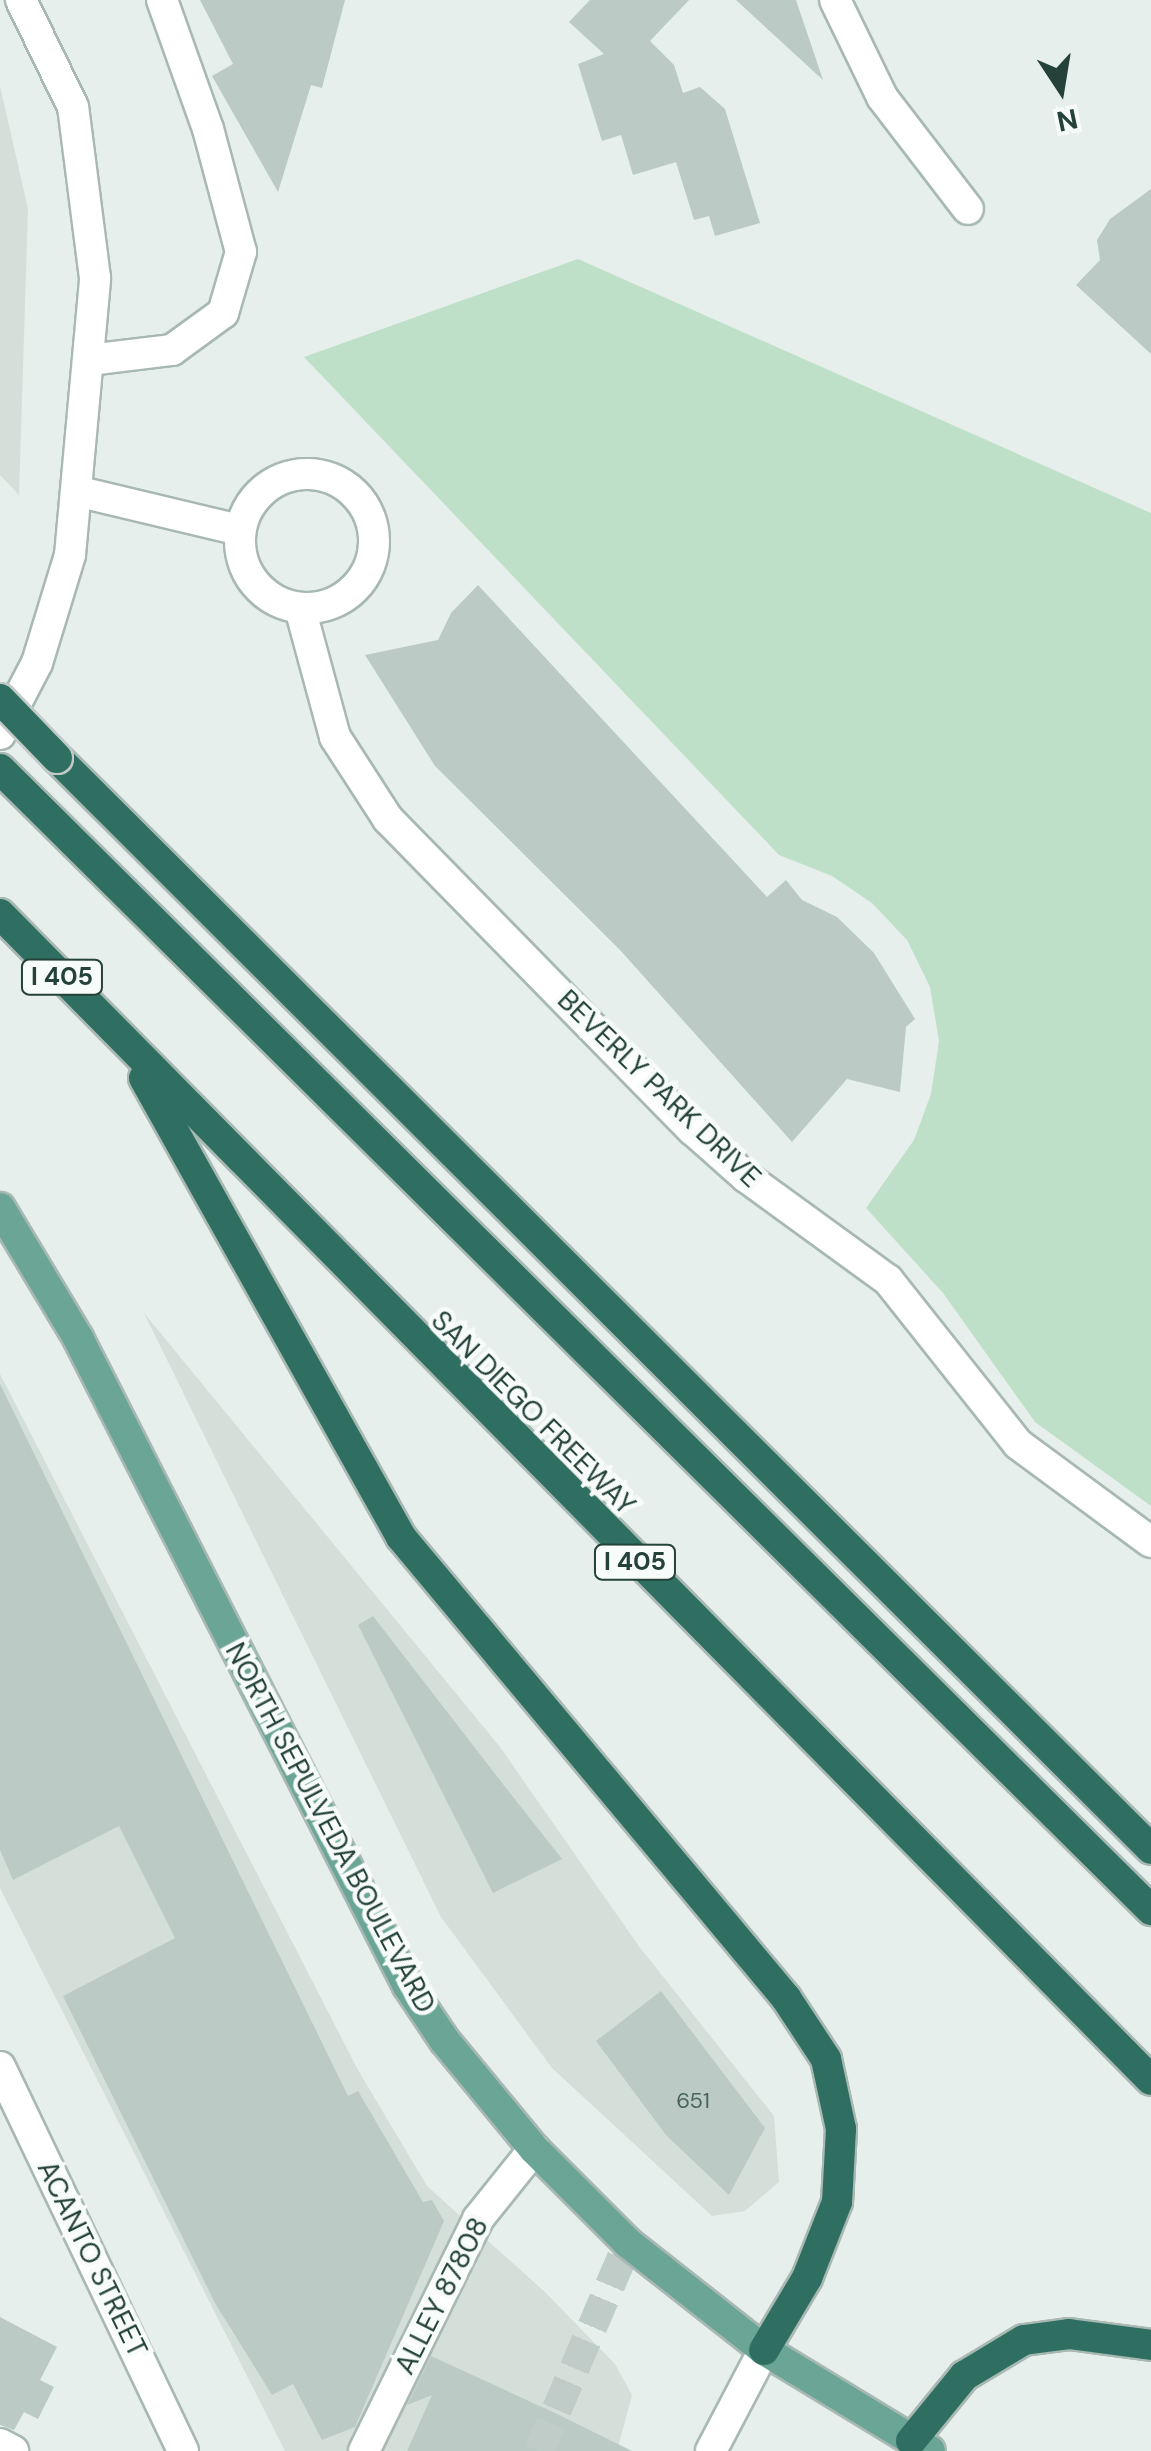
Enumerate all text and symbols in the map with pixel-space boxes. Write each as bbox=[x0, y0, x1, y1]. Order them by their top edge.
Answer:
north arrow bbox=[1011, 40, 1111, 140]
text: N bbox=[1054, 100, 1081, 140]
road number: I 405 bbox=[20, 957, 104, 997]
street label: BEVERLY PARK DRIVE bbox=[550, 983, 768, 1195]
street label: SAN DIEGO FREEWAY bbox=[424, 1304, 642, 1522]
road number: I 405 bbox=[592, 1542, 678, 1582]
street label: NORTH SEPULVEDA BOULEVARD bbox=[218, 1637, 442, 2019]
house number: 651 bbox=[676, 2088, 710, 2114]
street label: ACANTO STREET bbox=[30, 2155, 154, 2363]
street label: ALLEY 87808 bbox=[388, 2212, 496, 2380]

